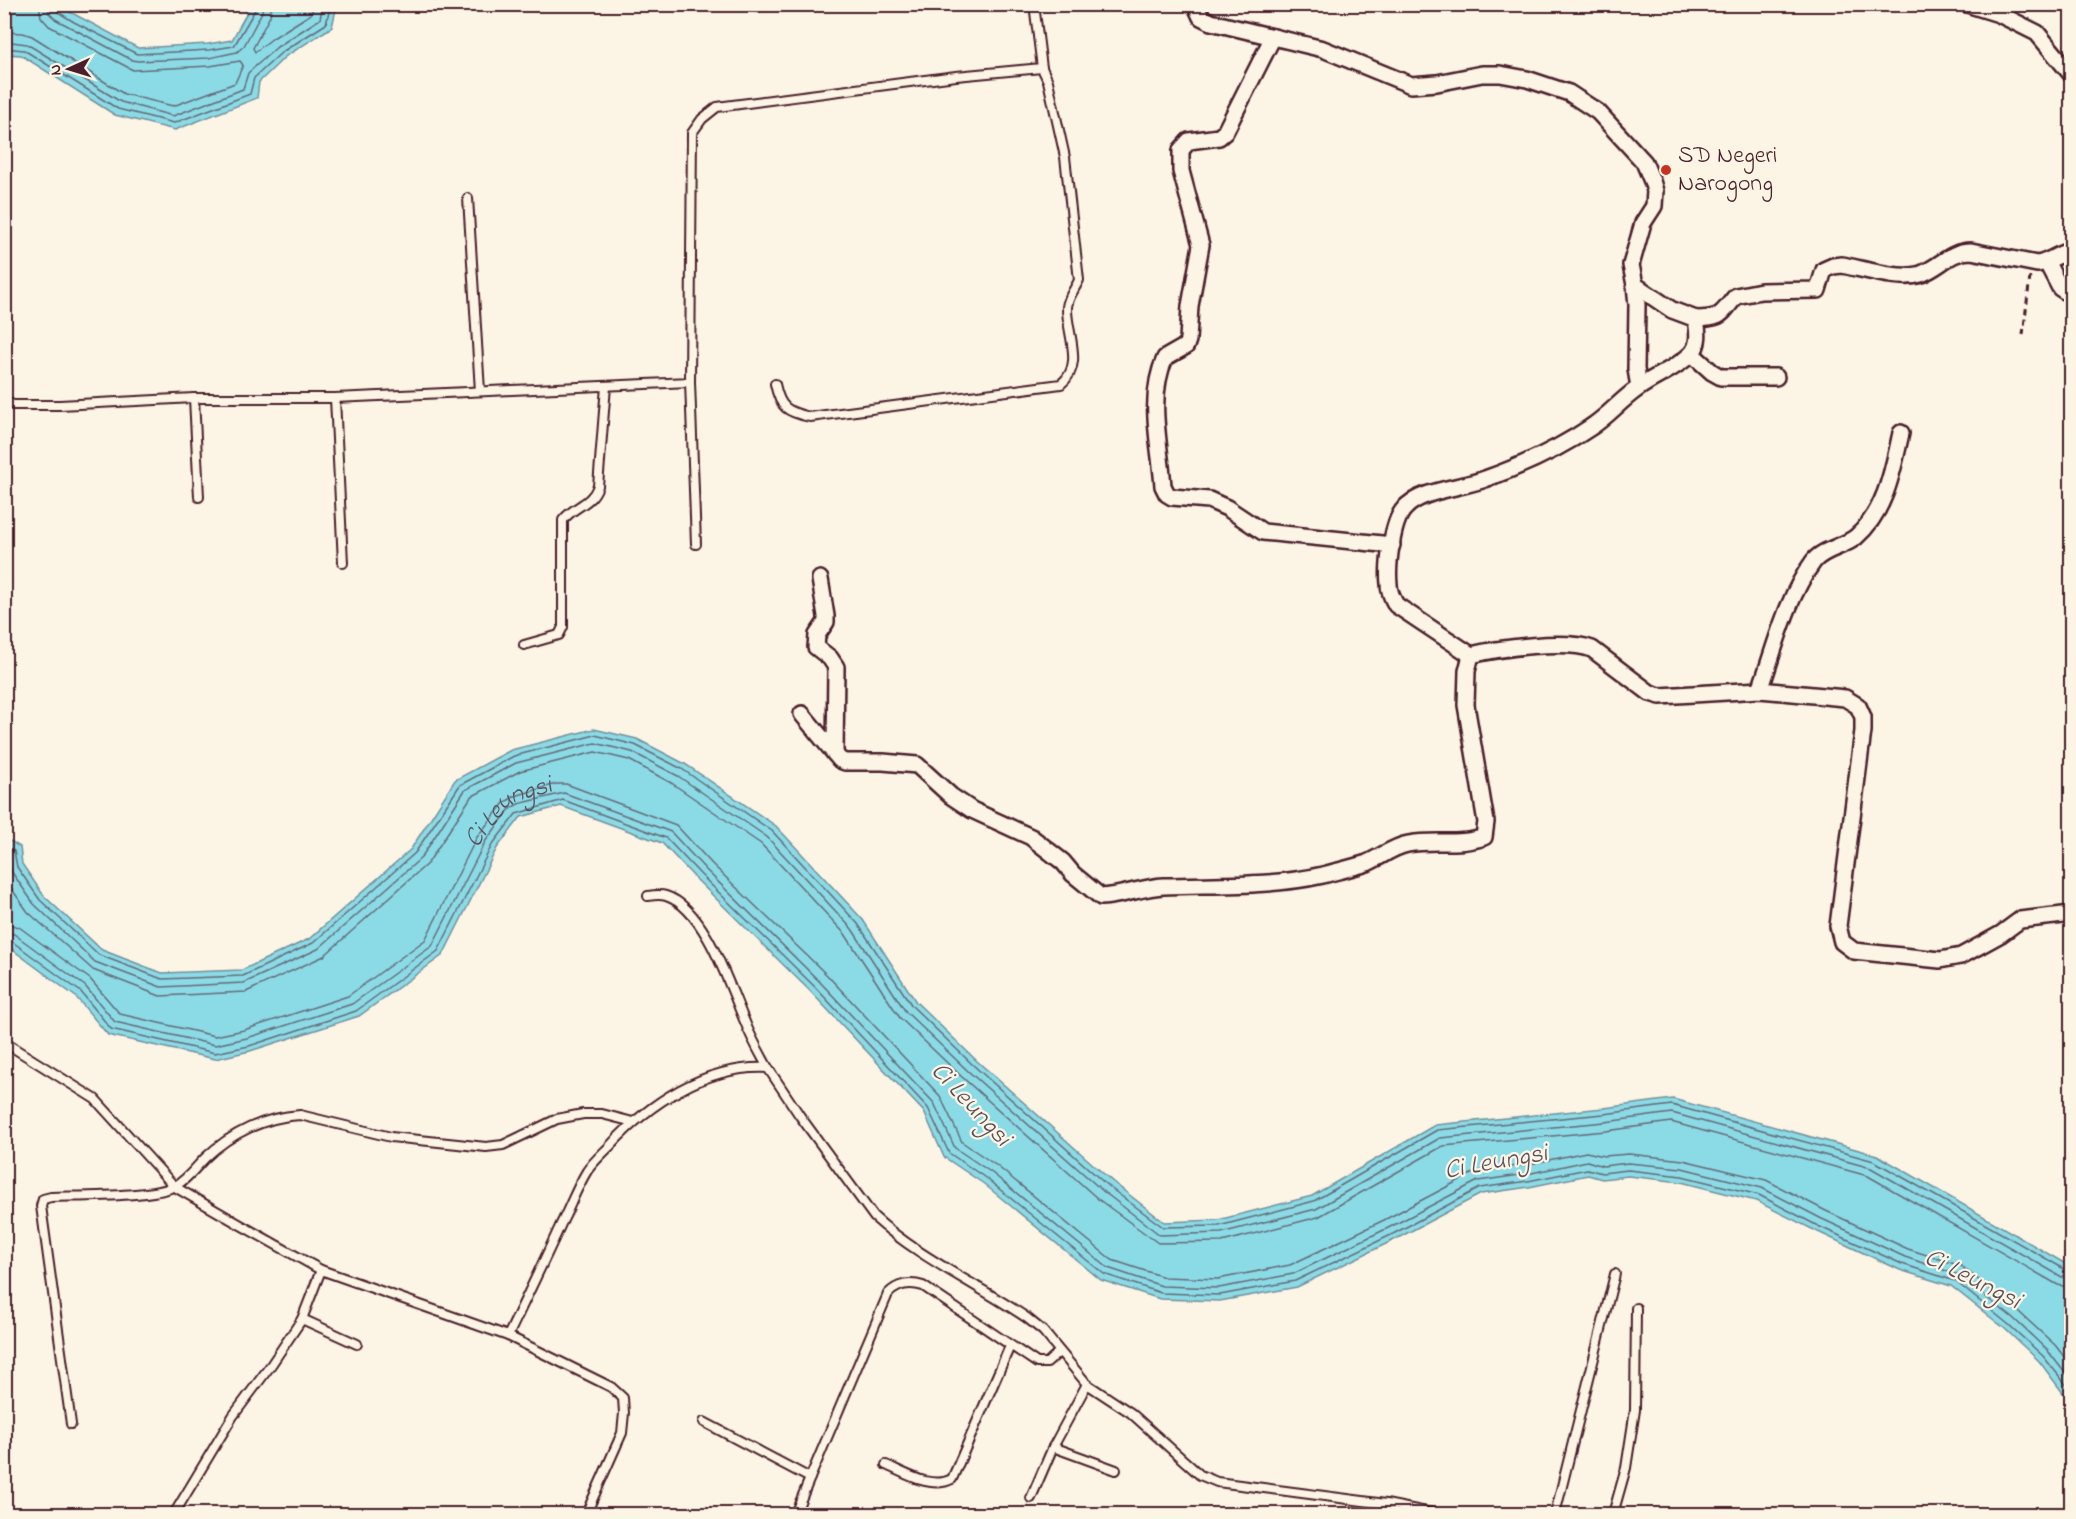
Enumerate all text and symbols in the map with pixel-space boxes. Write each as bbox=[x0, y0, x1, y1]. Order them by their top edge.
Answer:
north arrow bbox=[39, 39, 99, 99]
text: N bbox=[44, 63, 68, 76]
place label: SD Negeri Narogong bbox=[1678, 139, 1777, 202]
marker: SD Negeri Narogong bbox=[1659, 163, 1673, 177]
water label: Ci Leungsi bbox=[456, 767, 559, 854]
water label: Ci Leungsi bbox=[921, 1054, 1021, 1158]
water label: Ci Leungsi bbox=[1442, 1135, 1553, 1191]
water label: Ci Leungsi bbox=[1917, 1239, 2029, 1322]

